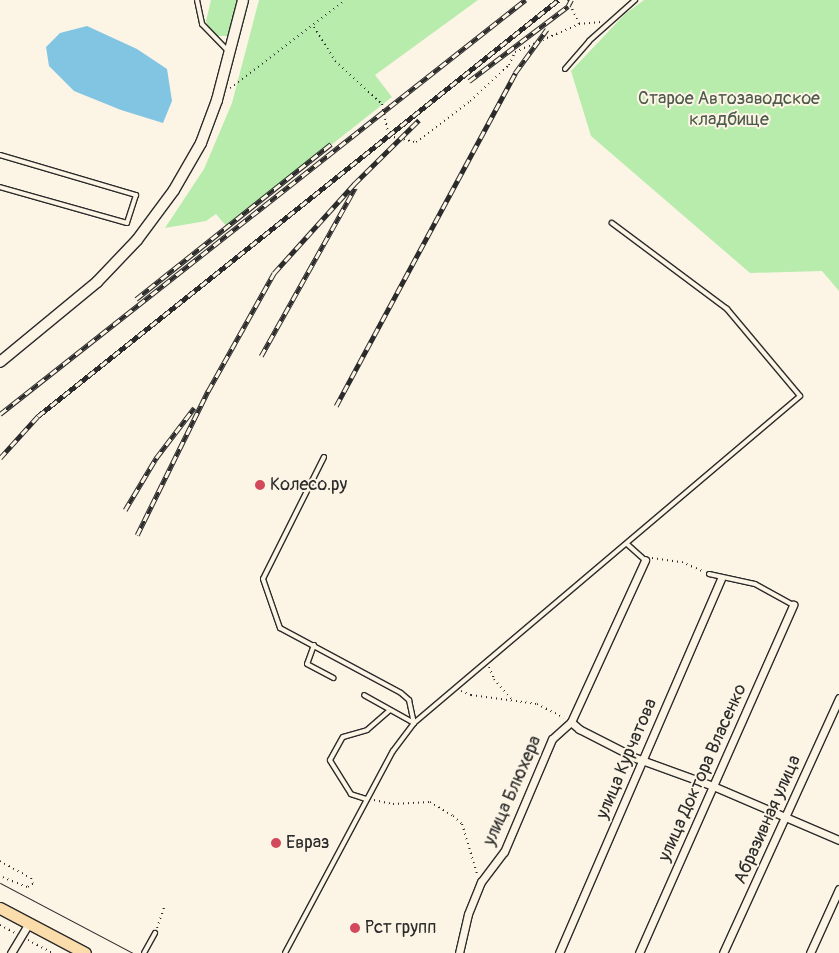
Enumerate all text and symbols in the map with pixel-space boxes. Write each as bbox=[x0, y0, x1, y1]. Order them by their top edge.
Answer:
park label: Старое Автозаводское кладбище bbox=[638, 89, 820, 132]
place label: Колесо.ру bbox=[270, 474, 347, 496]
marker: Колесо.ру bbox=[254, 479, 266, 491]
street label: улица Доктора Власенко bbox=[654, 681, 752, 865]
street label: улица Курчатова bbox=[592, 696, 662, 822]
street label: улица Блюхера bbox=[479, 733, 547, 849]
street label: Абразивная улица bbox=[730, 752, 806, 888]
place label: Евраз bbox=[286, 832, 330, 854]
marker: Евраз bbox=[270, 837, 282, 849]
place label: Рст групп bbox=[365, 917, 436, 939]
marker: Рст групп bbox=[349, 922, 361, 934]

